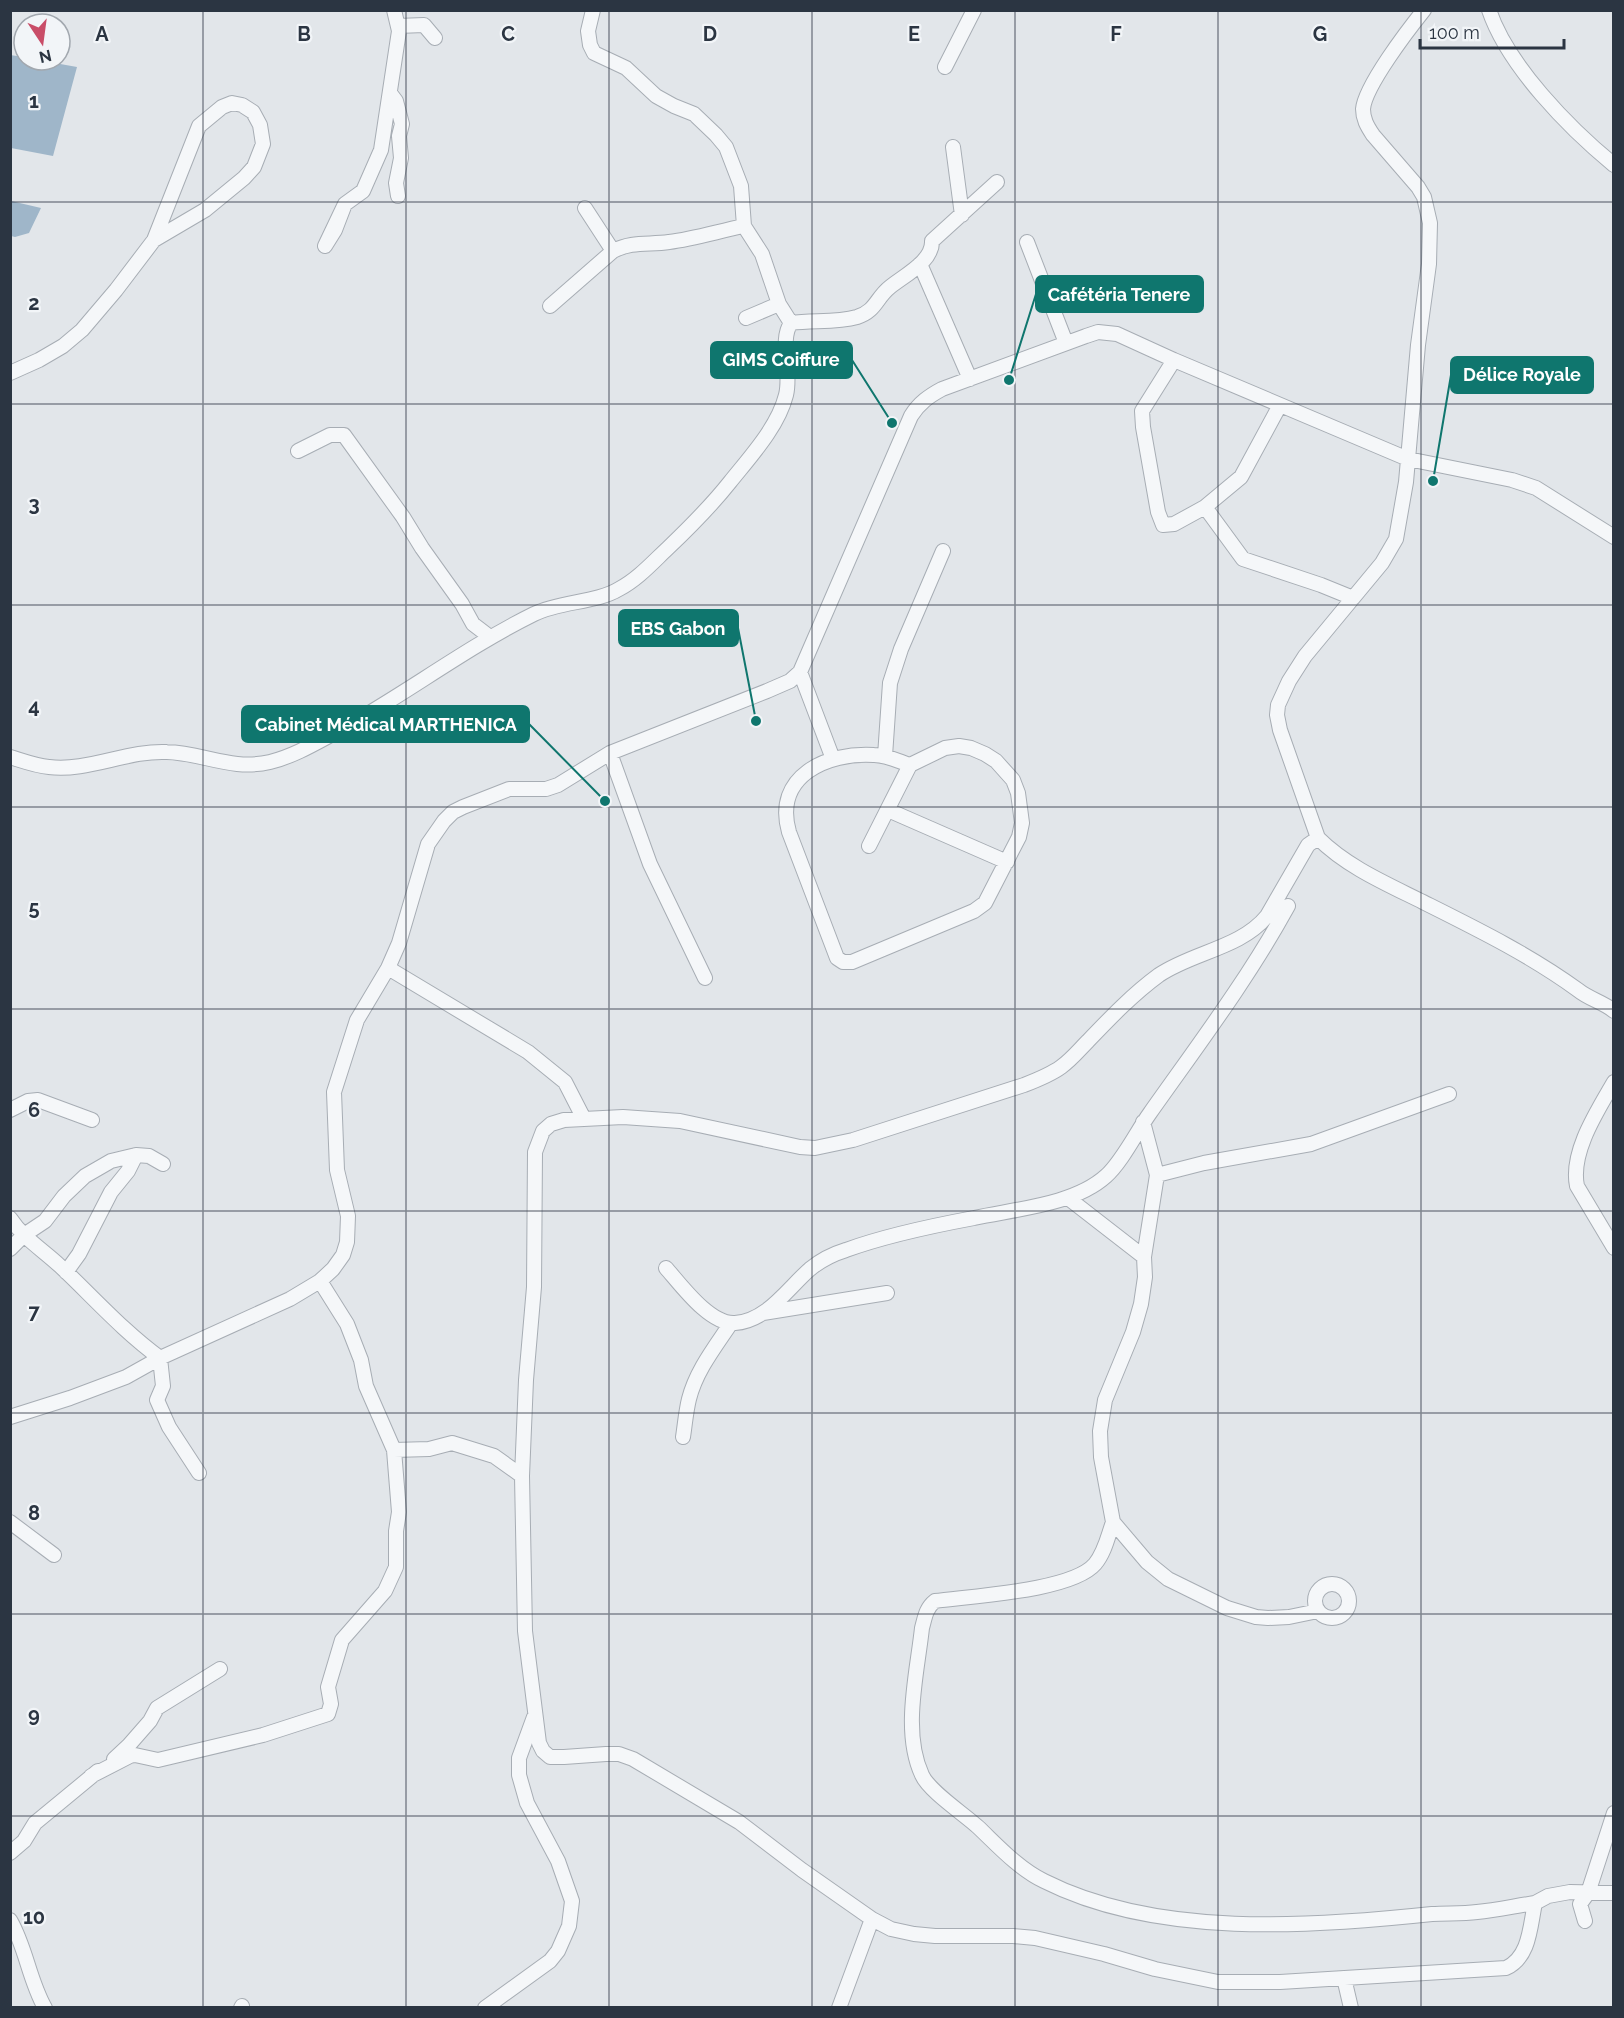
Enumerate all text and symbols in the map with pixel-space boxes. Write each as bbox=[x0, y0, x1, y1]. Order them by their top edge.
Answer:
north arrow bbox=[12, 12, 72, 72]
scale bar bbox=[1420, 12, 1564, 50]
text: A bbox=[95, 22, 109, 46]
text: B bbox=[297, 22, 311, 46]
text: C bbox=[501, 22, 515, 46]
text: D bbox=[703, 22, 717, 46]
text: E bbox=[908, 22, 920, 46]
text: F bbox=[1110, 22, 1122, 46]
text: G bbox=[1313, 22, 1327, 46]
text: 100 m bbox=[1429, 22, 1480, 43]
text: N bbox=[37, 45, 53, 67]
text: 1 bbox=[29, 89, 39, 113]
callout: Cafétéria Tenere bbox=[1036, 276, 1203, 312]
text: Cafétéria Tenere bbox=[1048, 284, 1190, 305]
text: 2 bbox=[28, 291, 40, 315]
callout: GIMS Coiffure bbox=[711, 342, 852, 378]
text: GIMS Coiffure bbox=[722, 349, 840, 370]
callout: Délice Royale bbox=[1451, 357, 1593, 393]
text: Délice Royale bbox=[1463, 364, 1581, 385]
text: 3 bbox=[28, 492, 40, 516]
callout: EBS Gabon bbox=[619, 610, 738, 646]
text: EBS Gabon bbox=[631, 618, 726, 639]
text: 4 bbox=[28, 694, 40, 718]
callout: Cabinet Médical MARTHENICA bbox=[242, 706, 529, 742]
text: Cabinet Médical MARTHENICA bbox=[255, 714, 518, 735]
text: 5 bbox=[28, 896, 40, 920]
text: 6 bbox=[28, 1098, 40, 1122]
text: 7 bbox=[28, 1300, 40, 1324]
text: 8 bbox=[28, 1501, 40, 1525]
text: 9 bbox=[28, 1703, 40, 1727]
text: 10 bbox=[23, 1905, 45, 1929]

